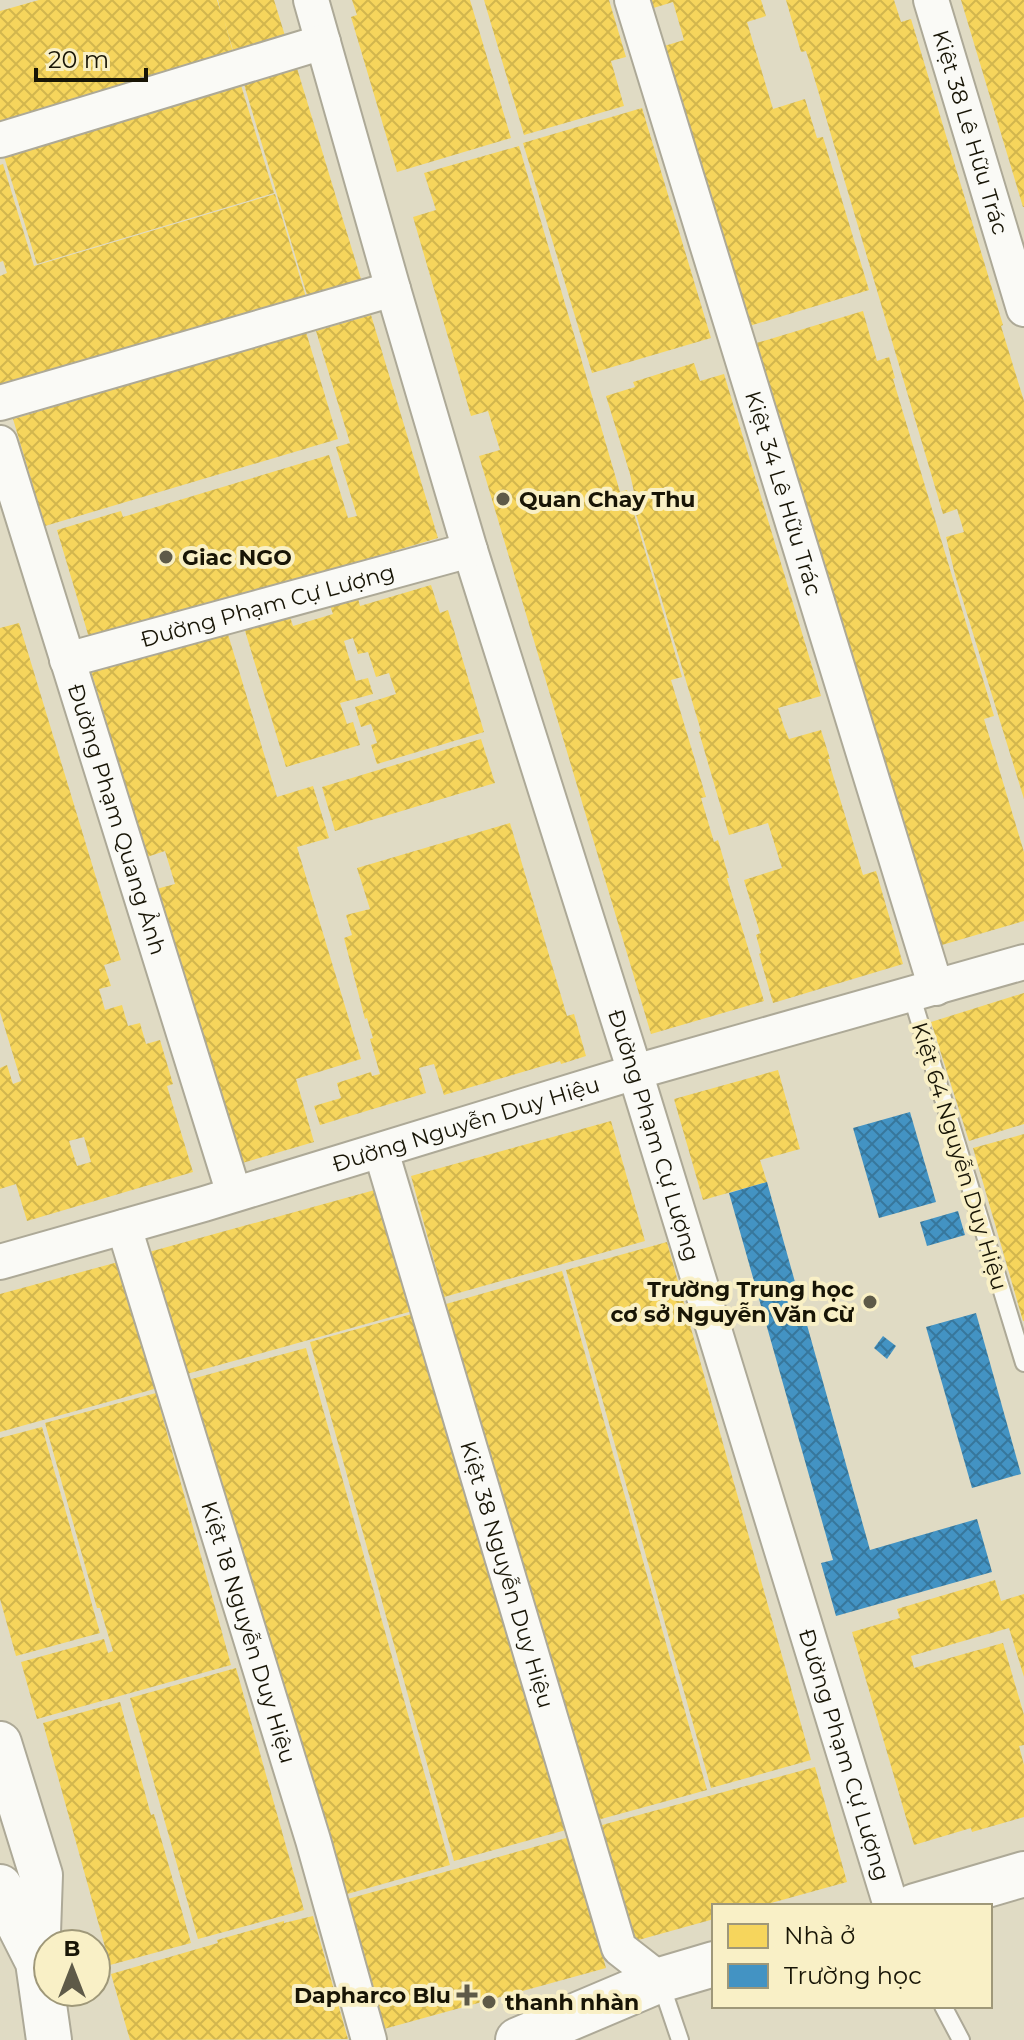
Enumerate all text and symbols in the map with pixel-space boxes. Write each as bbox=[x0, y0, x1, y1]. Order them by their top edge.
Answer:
street label: Kiệt 38 Lê Hữu Trác bbox=[927, 27, 1014, 238]
scale bar bbox=[36, 32, 146, 82]
text: 20 m bbox=[48, 45, 109, 74]
street label: Kiệt 34 Lê Hữu Trác bbox=[739, 388, 827, 599]
place label: Quan Chay Thu bbox=[519, 486, 695, 513]
marker: Quan Chay Thu bbox=[494, 490, 512, 508]
place label: Giac NGO bbox=[182, 544, 292, 571]
marker: Giac NGO bbox=[157, 548, 175, 566]
street label: Đường Phạm Cự Lượng bbox=[138, 558, 398, 653]
street label: Đường Phạm Quang Ảnh bbox=[62, 680, 172, 958]
street label: Đường Phạm Cự Lượng bbox=[602, 1006, 705, 1264]
street label: Kiệt 64 Nguyễn Duy Hiệu bbox=[906, 1019, 1013, 1293]
street label: Đường Nguyễn Duy Hiệu bbox=[329, 1071, 603, 1178]
place label: Trường Trung học cơ sở Nguyễn Văn Cừ bbox=[611, 1276, 855, 1328]
marker: Trường Trung học cơ sở Nguyễn Văn Cừ bbox=[861, 1293, 879, 1311]
street label: Kiệt 38 Nguyễn Duy Hiệu bbox=[454, 1438, 560, 1711]
street label: Kiệt 18 Nguyễn Duy Hiệu bbox=[195, 1498, 302, 1767]
street label: Đường Phạm Cự Lượng bbox=[793, 1626, 895, 1884]
legend bbox=[712, 1904, 992, 2008]
text: Nhà ở bbox=[784, 1921, 855, 1950]
north arrow bbox=[32, 1928, 112, 2008]
text: B bbox=[64, 1935, 80, 1962]
text: Trường học bbox=[784, 1961, 922, 1990]
place label: Dapharco Blu bbox=[294, 1982, 451, 2009]
marker: Dapharco Blu bbox=[458, 1986, 476, 2004]
place label: thanh nhàn bbox=[505, 1989, 639, 2016]
marker: thanh nhàn bbox=[480, 1993, 498, 2011]

